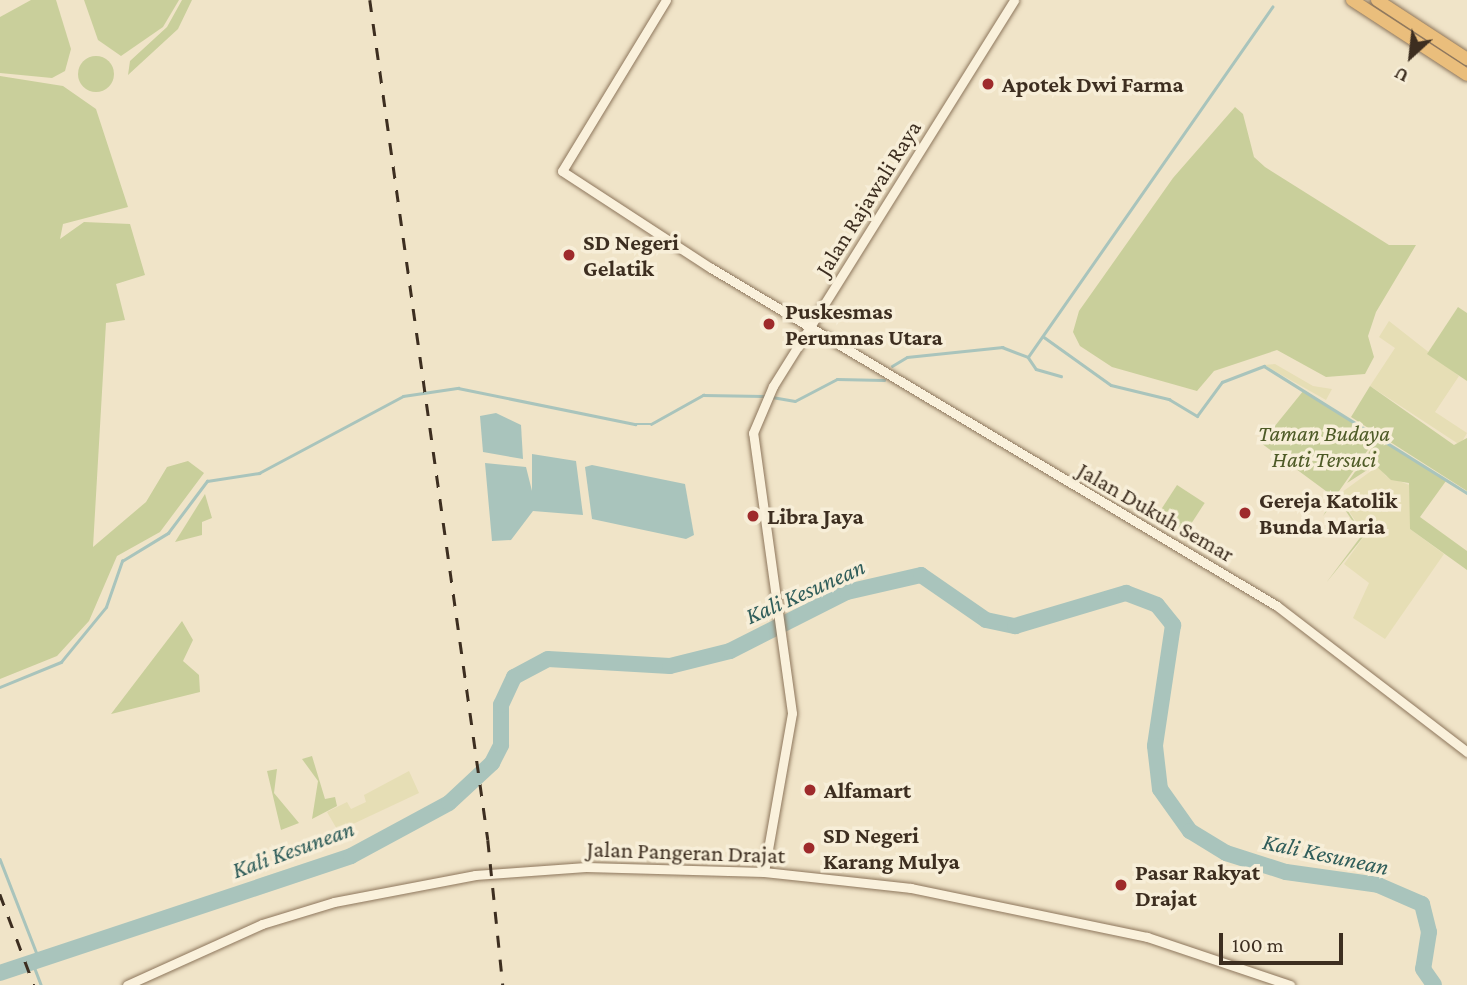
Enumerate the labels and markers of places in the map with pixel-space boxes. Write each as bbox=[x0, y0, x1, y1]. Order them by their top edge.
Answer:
place label: Apotek Dwi Farma bbox=[1002, 70, 1184, 98]
marker: Apotek Dwi Farma bbox=[980, 76, 996, 92]
place label: SD Negeri Gelatik bbox=[583, 228, 679, 282]
marker: SD Negeri Gelatik bbox=[561, 247, 577, 263]
place label: Puskesmas Perumnas Utara bbox=[785, 297, 943, 351]
marker: Puskesmas Perumnas Utara bbox=[759, 314, 779, 334]
place label: Gereja Katolik Bunda Maria bbox=[1259, 486, 1397, 540]
place label: Libra Jaya bbox=[767, 502, 864, 530]
marker: Gereja Katolik Bunda Maria bbox=[1237, 505, 1253, 521]
marker: Libra Jaya bbox=[745, 508, 761, 524]
place label: Alfamart bbox=[824, 776, 911, 804]
marker: Alfamart bbox=[802, 782, 818, 798]
place label: SD Negeri Karang Mulya bbox=[823, 821, 960, 875]
marker: SD Negeri Karang Mulya bbox=[801, 840, 817, 856]
place label: Pasar Rakyat Drajat bbox=[1135, 858, 1260, 912]
marker: Pasar Rakyat Drajat bbox=[1113, 877, 1129, 893]

